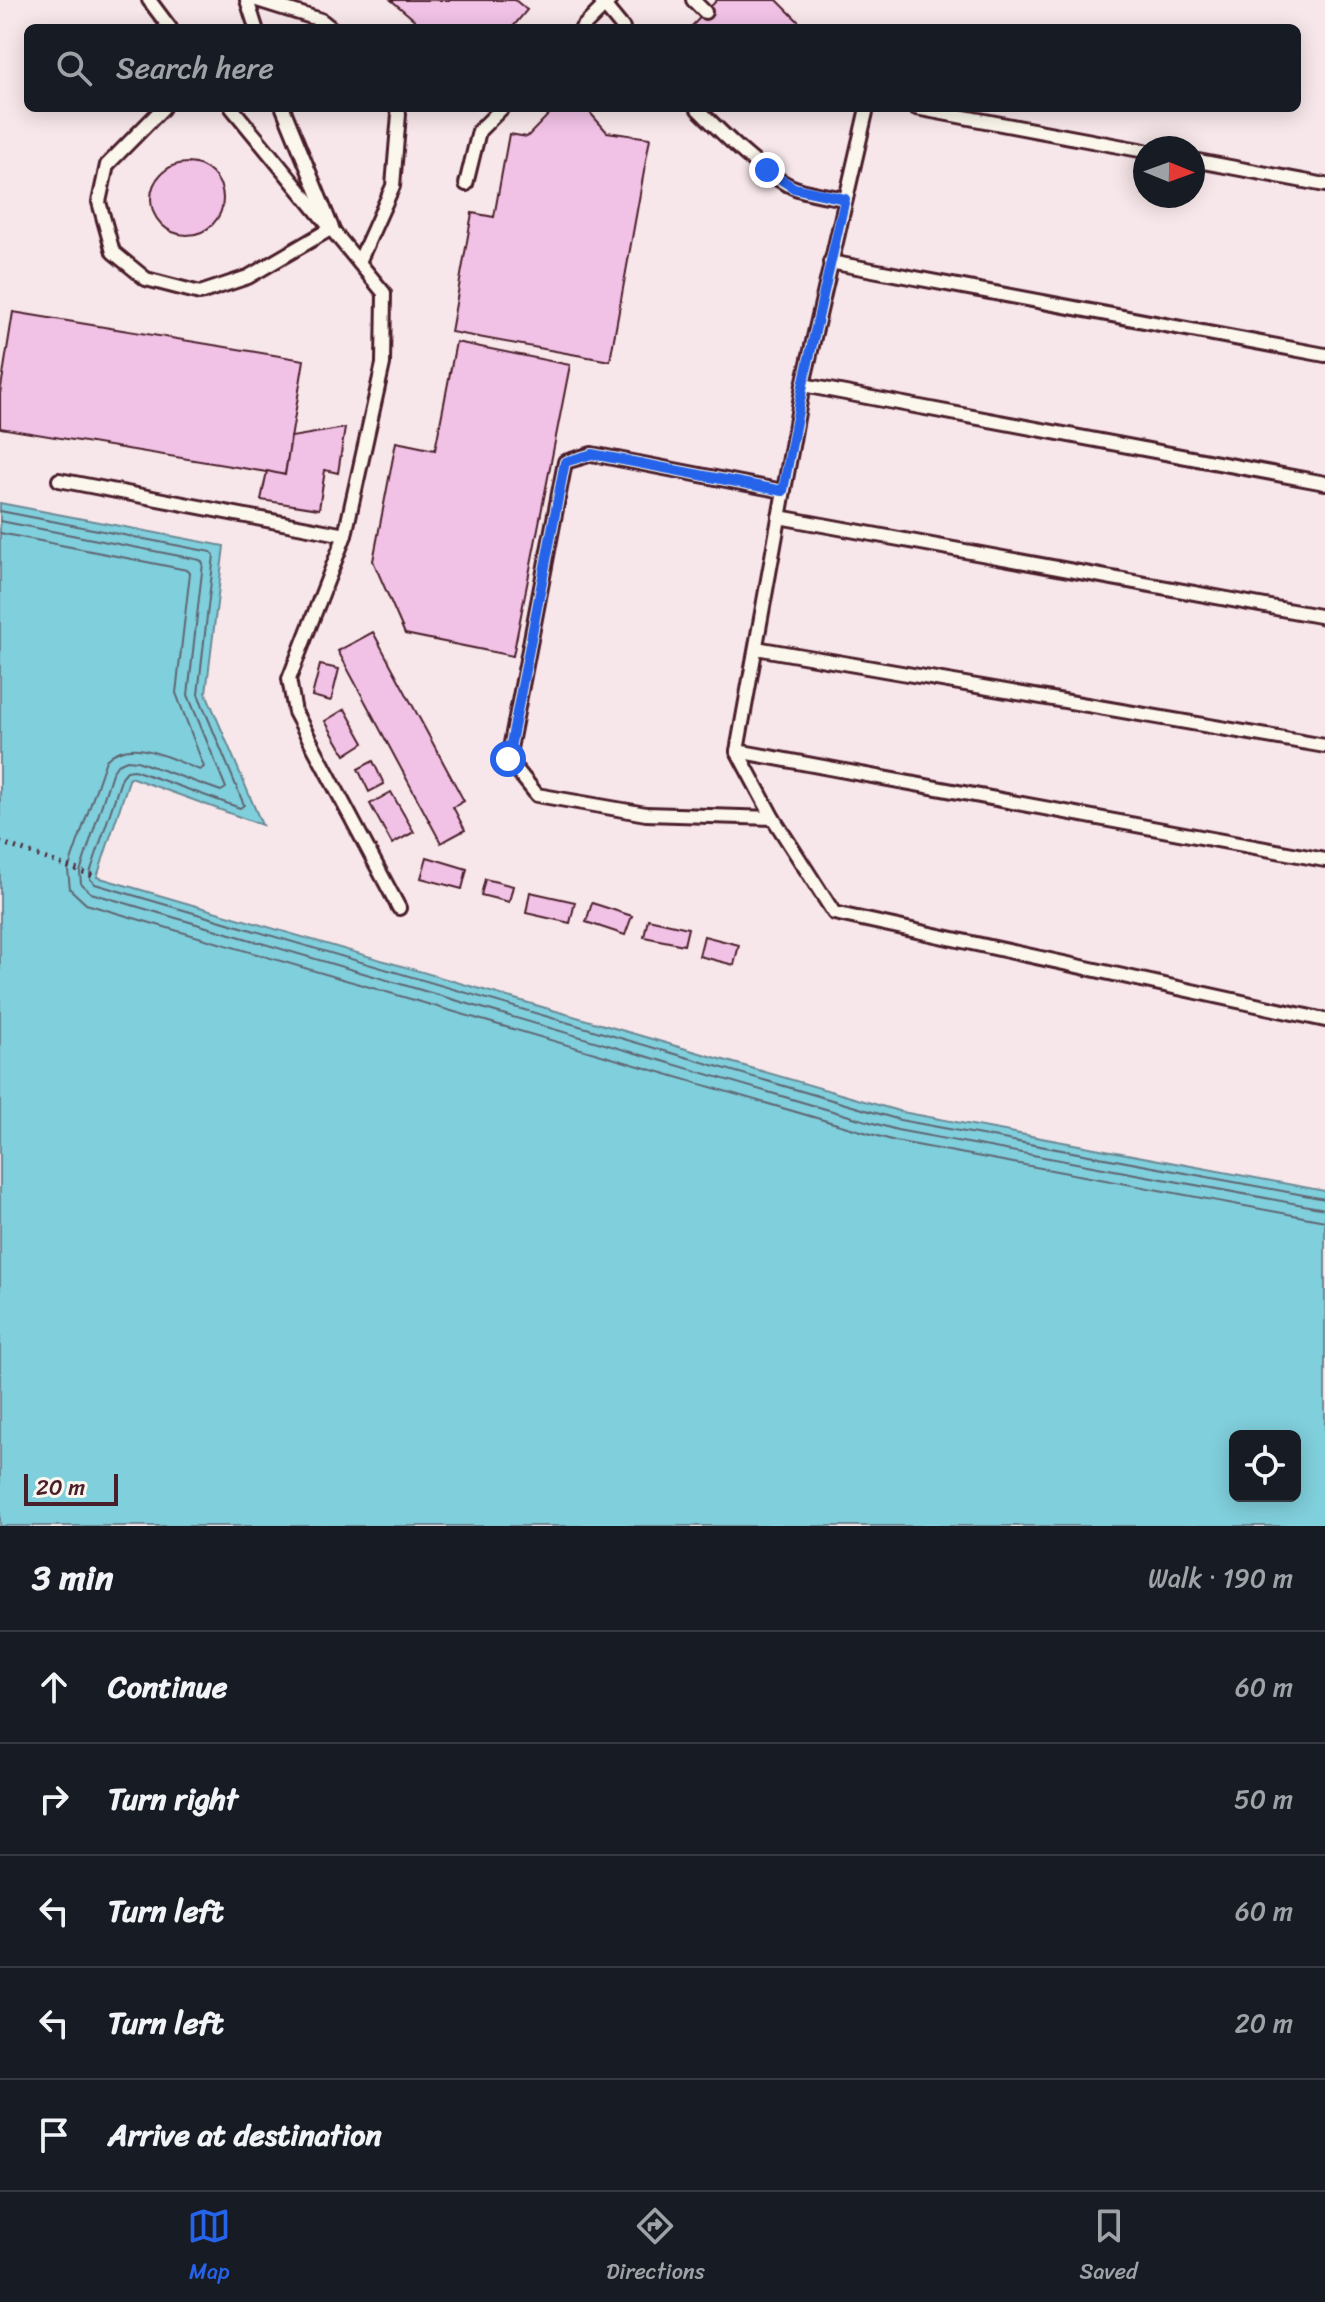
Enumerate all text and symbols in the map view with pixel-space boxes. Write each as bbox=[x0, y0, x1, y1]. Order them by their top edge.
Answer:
search box bbox=[24, 24, 1301, 112]
text: Search here bbox=[116, 41, 274, 95]
icon: search bbox=[52, 46, 96, 90]
north arrow bbox=[1133, 136, 1205, 208]
route end bbox=[749, 152, 785, 188]
route start bbox=[490, 741, 526, 777]
map controls bbox=[1229, 1430, 1301, 1502]
button: locate bbox=[1229, 1430, 1301, 1502]
text: 20 m bbox=[36, 1468, 85, 1507]
scale bar bbox=[24, 1470, 118, 1506]
text: 3 min bbox=[32, 1548, 113, 1608]
text: Walk · 190 m bbox=[1148, 1555, 1293, 1601]
text: Continue bbox=[108, 1660, 227, 1714]
text: 60 m bbox=[1235, 1664, 1293, 1710]
icon: ahead bbox=[32, 1665, 76, 1709]
text: Turn right bbox=[108, 1772, 238, 1826]
text: 50 m bbox=[1234, 1776, 1293, 1822]
icon: right bbox=[32, 1777, 76, 1821]
text: Turn left bbox=[108, 1884, 224, 1938]
text: 60 m bbox=[1235, 1888, 1293, 1934]
icon: left bbox=[32, 1889, 76, 1933]
text: Turn left bbox=[108, 1996, 224, 2050]
text: 20 m bbox=[1235, 2000, 1293, 2046]
icon: left bbox=[32, 2001, 76, 2045]
text: Arrive at destination bbox=[108, 2108, 382, 2162]
icon: arrive bbox=[32, 2113, 76, 2157]
tab: Map bbox=[187, 2204, 231, 2291]
tab: Directions bbox=[606, 2204, 705, 2291]
tab: Saved bbox=[1080, 2204, 1138, 2291]

